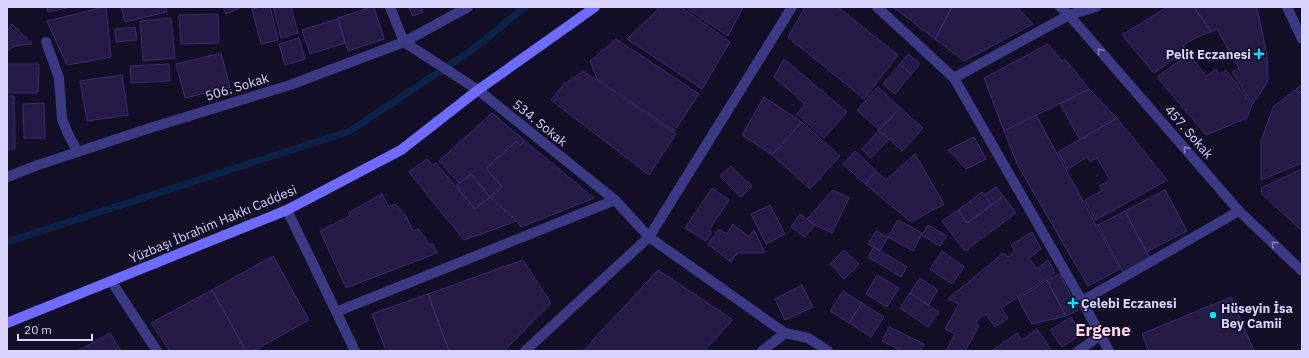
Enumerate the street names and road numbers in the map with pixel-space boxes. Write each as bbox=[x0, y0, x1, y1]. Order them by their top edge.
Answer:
street label: 506. Sokak bbox=[203, 69, 271, 105]
street label: 534. Sokak bbox=[509, 96, 571, 150]
street label: 457. Sokak bbox=[1161, 102, 1217, 162]
street label: Yüzbaşı İbrahim Hakkı Caddesi bbox=[127, 181, 299, 267]

